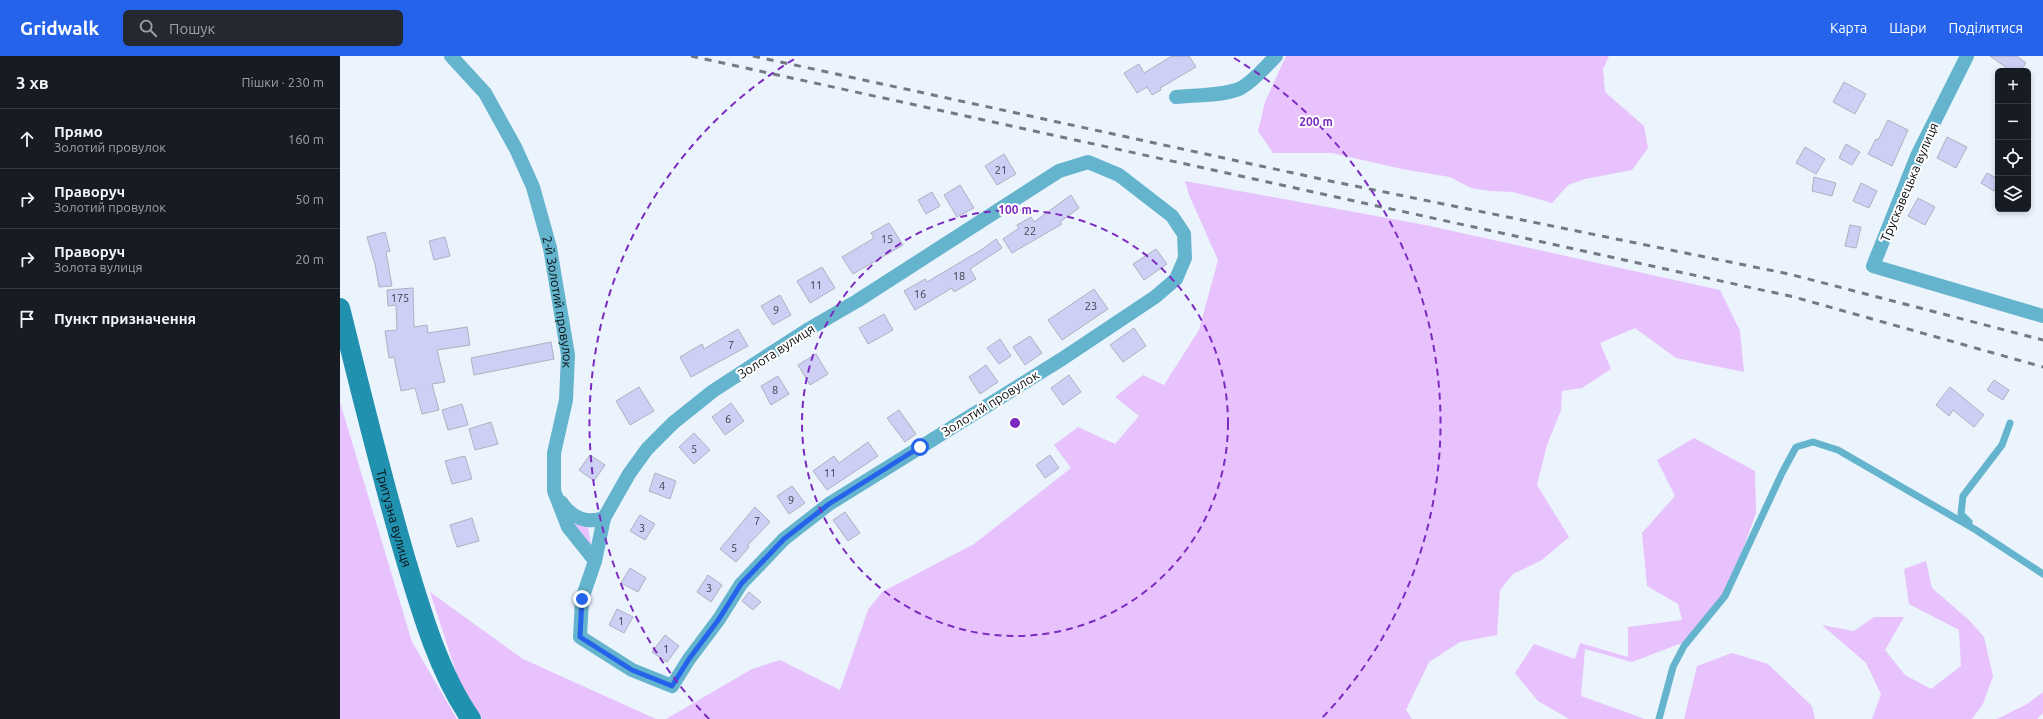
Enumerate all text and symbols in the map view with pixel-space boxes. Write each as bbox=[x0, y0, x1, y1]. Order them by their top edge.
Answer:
search box bbox=[123, 10, 403, 46]
text: Gridwalk bbox=[20, 17, 99, 39]
icon: search bbox=[137, 17, 159, 39]
text: Пошук bbox=[169, 20, 215, 37]
text: Карта bbox=[1830, 20, 1867, 36]
text: Шари bbox=[1889, 20, 1927, 36]
text: Поділитися bbox=[1949, 20, 2023, 36]
map controls bbox=[1995, 68, 2031, 212]
button: + bbox=[1995, 68, 2031, 104]
text: 3 хв bbox=[16, 73, 49, 92]
text: Пішки · 230 m bbox=[242, 75, 324, 89]
button: − bbox=[1995, 104, 2031, 140]
text: 200 m bbox=[1299, 115, 1333, 128]
street label: Трускавецька вулиця bbox=[1878, 120, 1940, 244]
text: Прямо bbox=[54, 123, 103, 140]
icon: ahead bbox=[16, 128, 38, 150]
text: 160 m bbox=[288, 132, 324, 146]
text: Золотий провулок bbox=[54, 140, 166, 154]
button: locate bbox=[1995, 140, 2031, 176]
house number: 21 bbox=[995, 164, 1007, 176]
button: layers bbox=[1995, 176, 2031, 212]
text: Праворуч bbox=[54, 183, 125, 200]
icon: right bbox=[16, 188, 38, 210]
text: 50 m bbox=[295, 192, 324, 206]
text: Золотий провулок bbox=[54, 200, 166, 214]
text: 100 m bbox=[998, 203, 1032, 216]
house number: 22 bbox=[1024, 225, 1036, 237]
house number: 15 bbox=[881, 233, 893, 245]
street label: 2-й Золотий провулок bbox=[540, 234, 575, 369]
text: Праворуч bbox=[54, 243, 125, 260]
icon: right bbox=[16, 248, 38, 270]
text: 20 m bbox=[295, 252, 324, 266]
text: Золота вулиця bbox=[54, 260, 143, 274]
house number: 18 bbox=[953, 270, 965, 282]
house number: 11 bbox=[810, 279, 822, 291]
house number: 16 bbox=[914, 288, 926, 300]
house number: 175 bbox=[391, 292, 409, 304]
house number: 23 bbox=[1085, 300, 1097, 312]
house number: 9 bbox=[773, 304, 779, 316]
icon: arrive bbox=[16, 308, 38, 330]
text: Пункт призначення bbox=[54, 310, 196, 327]
street label: Золота вулиця bbox=[735, 321, 817, 381]
house number: 7 bbox=[728, 339, 734, 351]
street label: Золотий провулок bbox=[939, 367, 1041, 439]
house number: 8 bbox=[772, 384, 778, 396]
house number: 6 bbox=[725, 413, 731, 425]
centre of rings bbox=[1008, 416, 1022, 430]
route start bbox=[911, 438, 929, 456]
house number: 5 bbox=[691, 443, 697, 455]
house number: 11 bbox=[824, 467, 836, 479]
street label: Тритузна вулиця bbox=[374, 468, 415, 569]
house number: 4 bbox=[659, 480, 665, 492]
house number: 9 bbox=[788, 494, 794, 506]
house number: 7 bbox=[754, 515, 760, 527]
house number: 3 bbox=[639, 522, 645, 534]
house number: 5 bbox=[731, 542, 737, 554]
house number: 3 bbox=[706, 582, 712, 594]
route end bbox=[573, 590, 591, 608]
house number: 1 bbox=[618, 615, 624, 627]
house number: 1 bbox=[663, 643, 669, 655]

